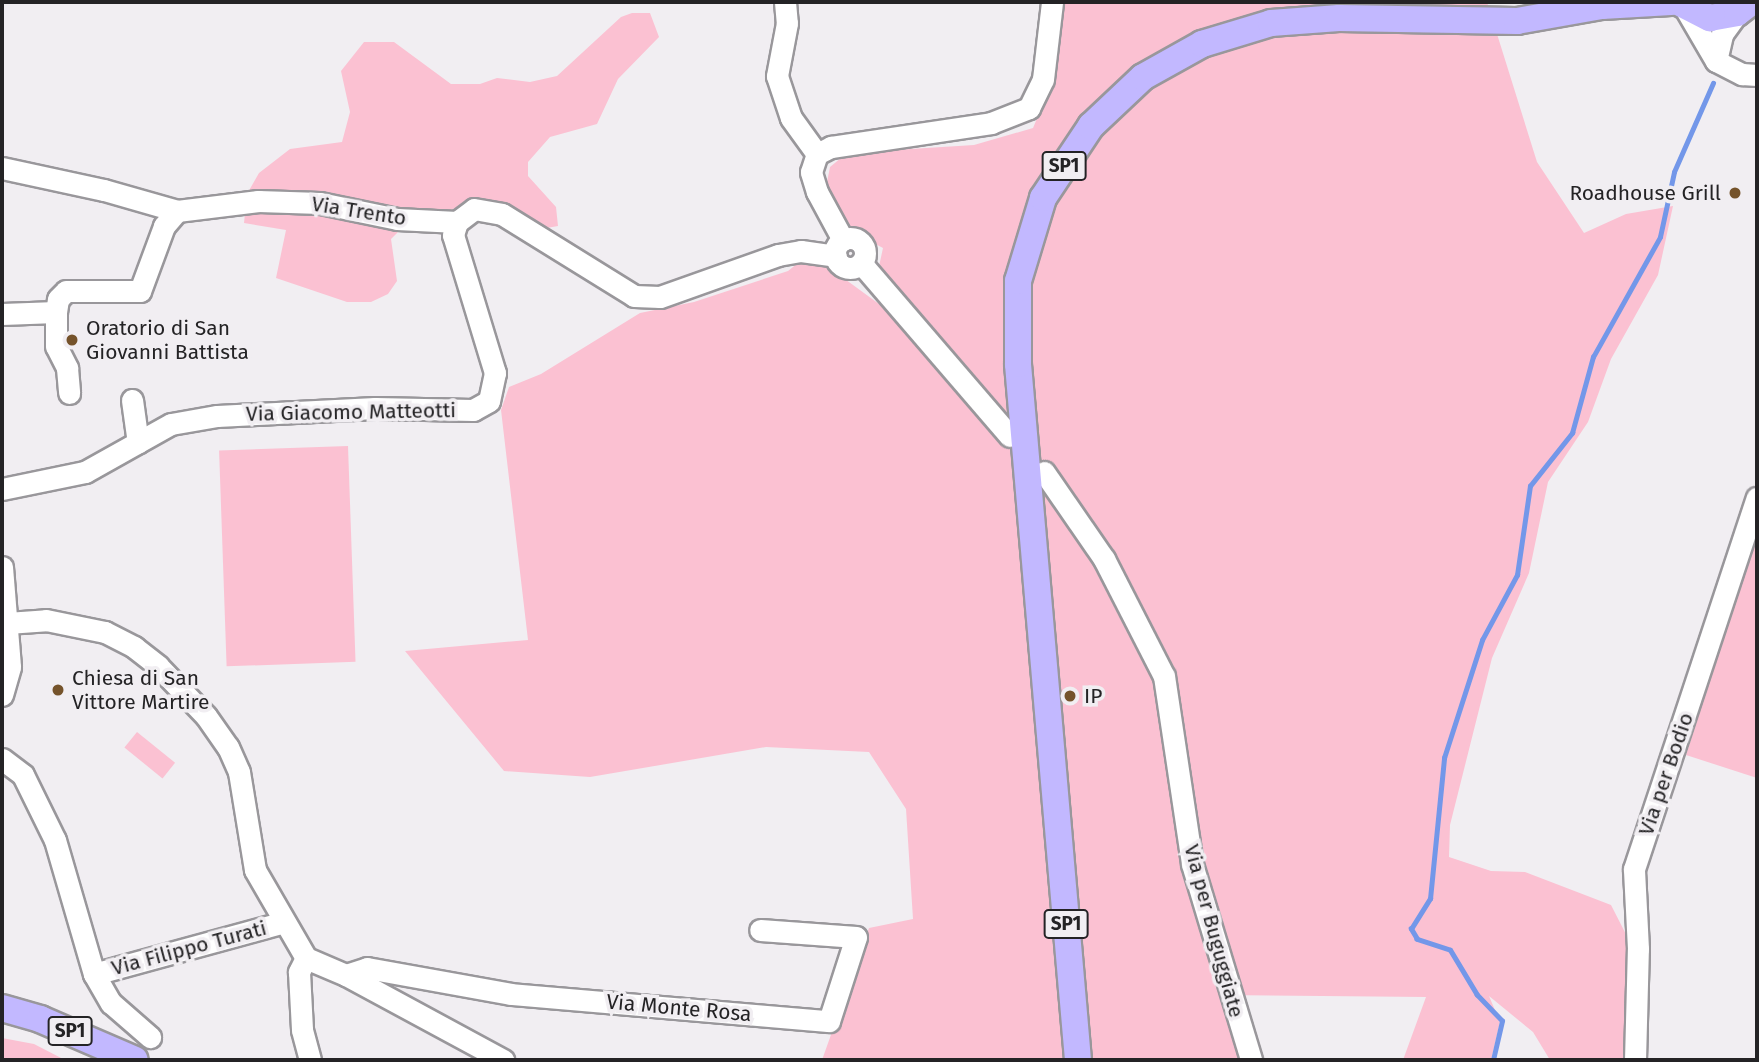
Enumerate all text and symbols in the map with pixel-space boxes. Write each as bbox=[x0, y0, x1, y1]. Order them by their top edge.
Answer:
road number: SP1 bbox=[1041, 150, 1087, 182]
place label: Roadhouse Grill bbox=[1569, 180, 1721, 206]
marker: Roadhouse Grill bbox=[1727, 185, 1743, 201]
street label: Via Trento bbox=[310, 191, 408, 231]
place label: Oratorio di San Giovanni Battista bbox=[86, 315, 249, 365]
marker: Oratorio di San Giovanni Battista bbox=[64, 332, 80, 348]
street label: Via Giacomo Matteotti bbox=[246, 398, 456, 426]
place label: Chiesa di San Vittore Martire bbox=[72, 665, 209, 715]
marker: Chiesa di San Vittore Martire bbox=[50, 682, 66, 698]
place label: IP bbox=[1084, 683, 1102, 709]
marker: IP bbox=[1062, 688, 1078, 704]
street label: Via per Bodio bbox=[1633, 709, 1699, 839]
street label: Via per Buguggiate bbox=[1179, 842, 1249, 1020]
road number: SP1 bbox=[1043, 908, 1089, 940]
street label: Via Filippo Turati bbox=[109, 915, 269, 981]
street label: Via Monte Rosa bbox=[605, 989, 753, 1027]
road number: SP1 bbox=[47, 1015, 93, 1046]

